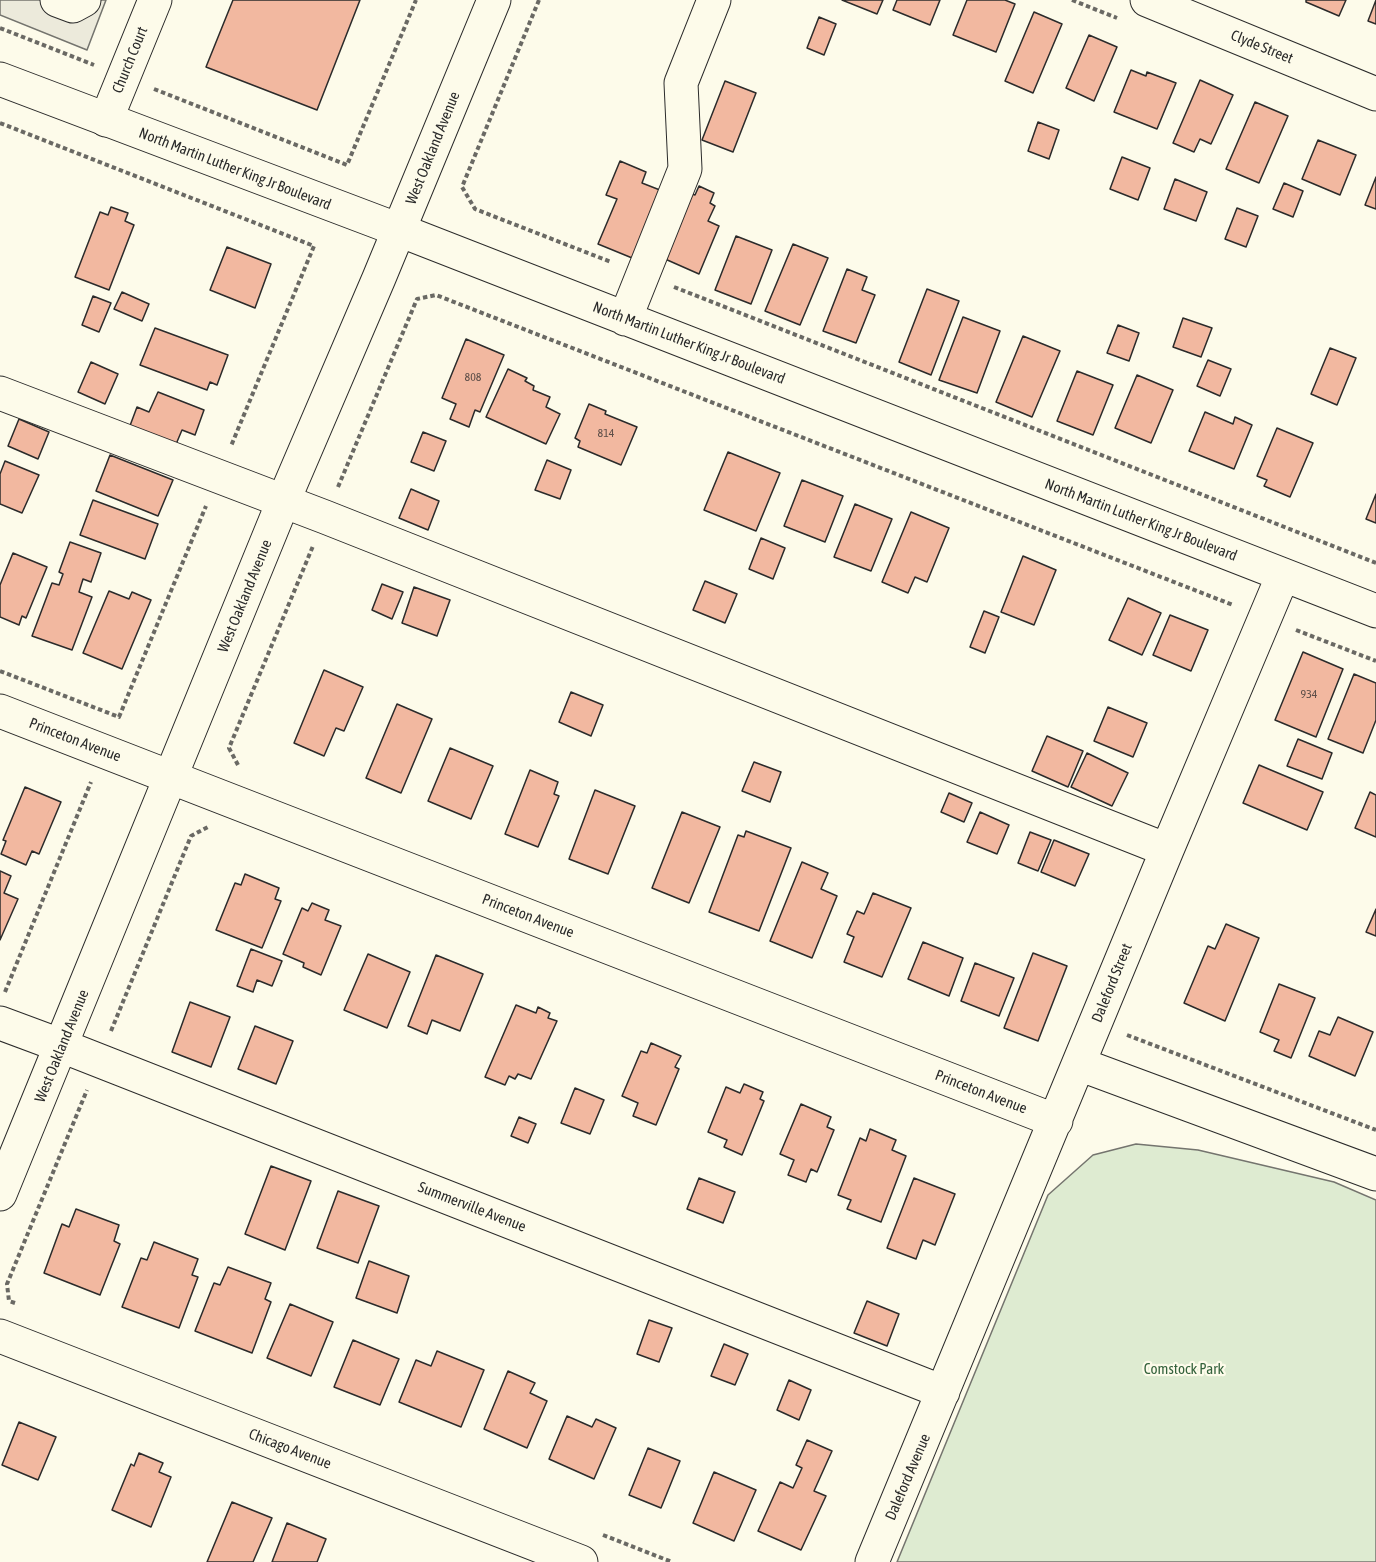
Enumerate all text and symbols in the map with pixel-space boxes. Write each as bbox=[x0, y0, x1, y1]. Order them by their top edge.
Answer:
street label: Church Court bbox=[109, 24, 151, 96]
street label: Clyde Street bbox=[1228, 26, 1296, 68]
street label: West Oakland Avenue bbox=[402, 89, 464, 207]
street label: North Martin Luther King Jr Boulevard bbox=[136, 124, 334, 214]
street label: North Martin Luther King Jr Boulevard bbox=[590, 298, 788, 388]
house number: 808 bbox=[465, 370, 481, 384]
house number: 814 bbox=[598, 426, 614, 440]
street label: North Martin Luther King Jr Boulevard bbox=[1042, 475, 1240, 565]
street label: West Oakland Avenue bbox=[214, 537, 276, 655]
house number: 934 bbox=[1301, 687, 1317, 701]
street label: Princeton Avenue bbox=[27, 714, 123, 766]
street label: Princeton Avenue bbox=[480, 890, 576, 942]
street label: Daleford Street bbox=[1088, 941, 1136, 1025]
street label: West Oakland Avenue bbox=[31, 987, 93, 1105]
street label: Princeton Avenue bbox=[933, 1066, 1029, 1118]
street label: Summerville Avenue bbox=[415, 1178, 529, 1236]
park label: Comstock Park bbox=[1144, 1360, 1224, 1378]
street label: Chicago Avenue bbox=[246, 1425, 334, 1473]
street label: Daleford Avenue bbox=[882, 1431, 934, 1523]

